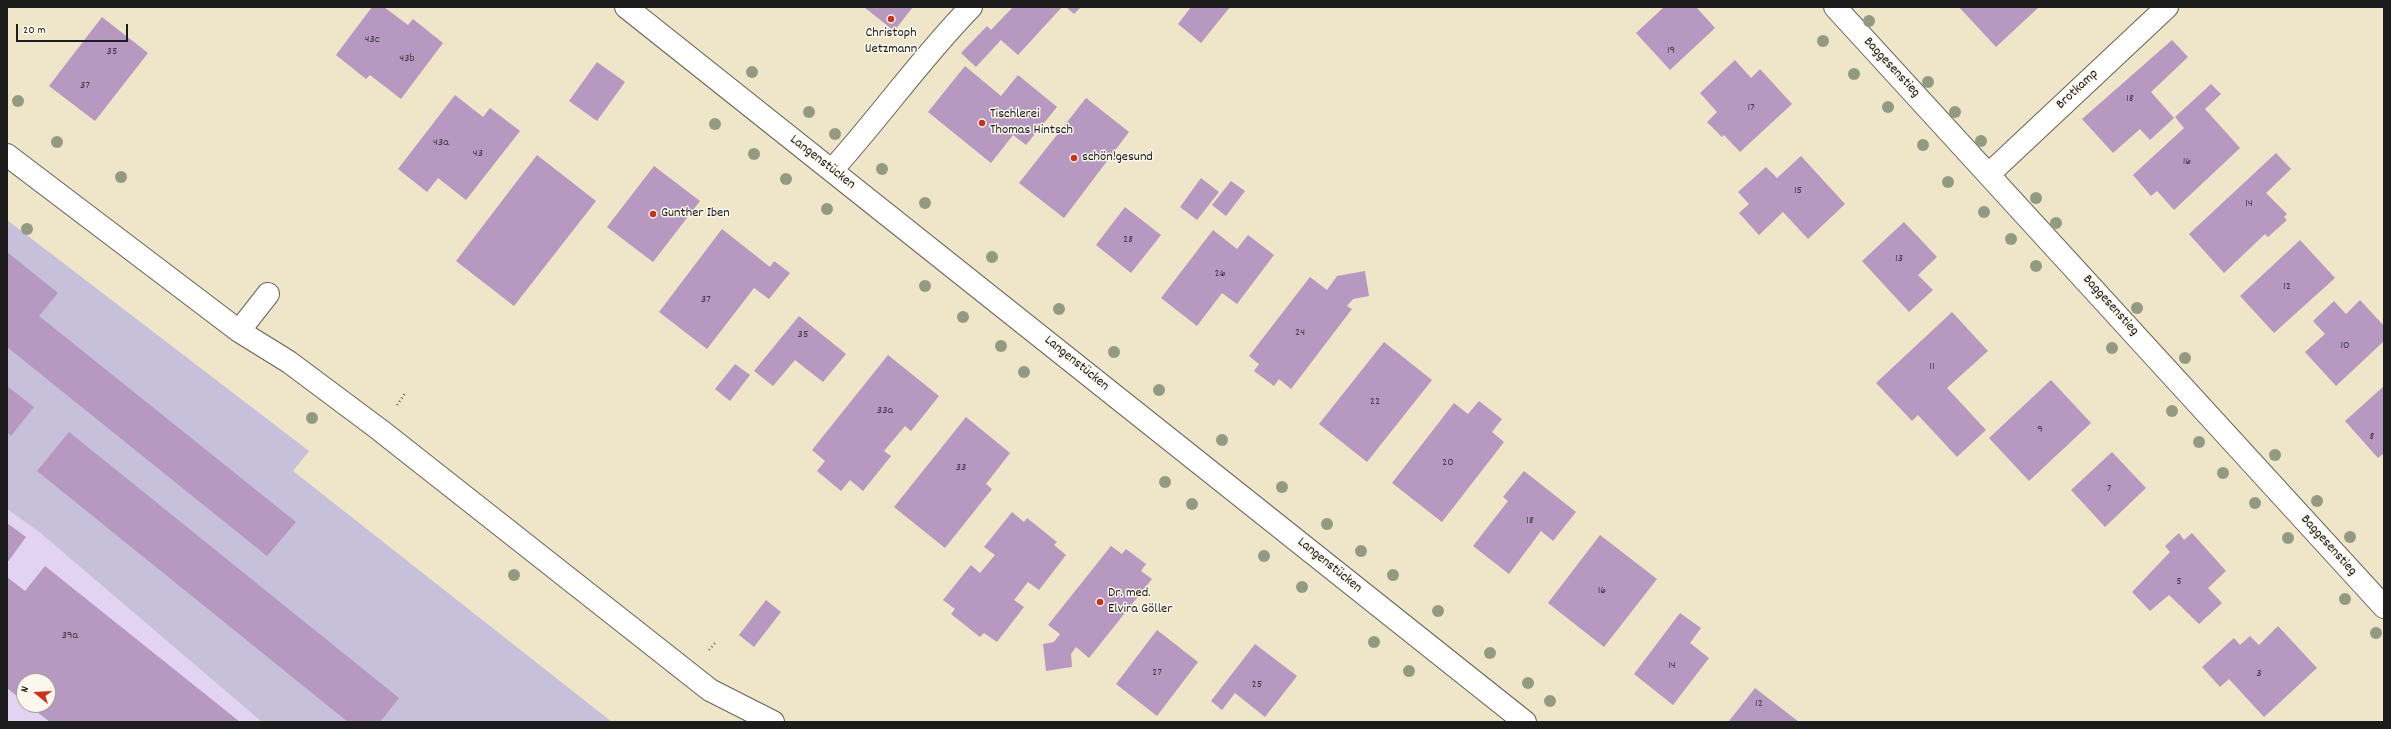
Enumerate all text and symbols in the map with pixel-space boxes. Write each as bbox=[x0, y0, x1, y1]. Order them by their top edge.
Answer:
marker: Christoph Uetzmann bbox=[886, 14, 896, 24]
scale bar bbox=[18, 16, 130, 42]
text: 20 m bbox=[23, 22, 46, 39]
place label: Christoph Uetzmann bbox=[865, 26, 917, 58]
house number: 43c bbox=[364, 33, 380, 47]
street label: Baggesenstieg bbox=[1859, 34, 1923, 102]
house number: 19 bbox=[1667, 44, 1675, 58]
house number: 35 bbox=[107, 45, 117, 59]
house number: 43b bbox=[399, 52, 415, 66]
street label: Brotkamp bbox=[2053, 66, 2103, 114]
house number: 37 bbox=[80, 79, 90, 93]
house number: 18 bbox=[2126, 92, 2134, 106]
house number: 17 bbox=[1747, 101, 1755, 115]
place label: Tischlerei Thomas Hintsch bbox=[990, 107, 1073, 140]
marker: Tischlerei Thomas Hintsch bbox=[977, 118, 987, 128]
street label: Langenstücken bbox=[786, 132, 858, 194]
house number: 43a bbox=[433, 136, 449, 150]
house number: 43 bbox=[473, 147, 483, 161]
place label: schön!gesund bbox=[1082, 150, 1153, 166]
marker: schön!gesund bbox=[1069, 153, 1079, 163]
house number: 16 bbox=[2183, 155, 2191, 169]
house number: 15 bbox=[1794, 184, 1802, 198]
house number: 14 bbox=[2245, 197, 2253, 211]
place label: Gunther Iben bbox=[661, 206, 730, 222]
marker: Gunther Iben bbox=[648, 209, 658, 219]
house number: 28 bbox=[1123, 233, 1133, 247]
house number: 13 bbox=[1895, 252, 1903, 266]
house number: 26 bbox=[1214, 267, 1226, 281]
street label: Baggesenstieg bbox=[2078, 272, 2142, 340]
house number: 12 bbox=[2283, 280, 2291, 294]
house number: 37 bbox=[701, 293, 711, 307]
house number: 24 bbox=[1295, 326, 1305, 340]
house number: 35 bbox=[798, 328, 808, 342]
street label: Langenstücken bbox=[1040, 333, 1112, 395]
house number: 10 bbox=[2340, 339, 2350, 353]
house number: 11 bbox=[1929, 360, 1935, 374]
house number: 22 bbox=[1370, 395, 1380, 409]
house number: 33a bbox=[877, 404, 893, 418]
house number: 9 bbox=[2037, 423, 2043, 437]
house number: 8 bbox=[2370, 430, 2374, 444]
house number: 20 bbox=[1442, 456, 1454, 470]
house number: 33 bbox=[956, 461, 966, 475]
house number: 7 bbox=[2107, 482, 2111, 496]
street label: Baggesenstieg bbox=[2296, 512, 2360, 580]
house number: 18 bbox=[1526, 514, 1534, 528]
street label: Langenstücken bbox=[1293, 535, 1365, 597]
house number: 5 bbox=[2176, 575, 2182, 589]
house number: 16 bbox=[1598, 584, 1606, 598]
place label: Dr. med. Elvira Göller bbox=[1108, 586, 1172, 618]
marker: Dr. med. Elvira Göller bbox=[1095, 597, 1105, 607]
house number: 39a bbox=[62, 629, 78, 643]
house number: 14 bbox=[1668, 659, 1676, 673]
house number: 27 bbox=[1152, 666, 1162, 680]
house number: 3 bbox=[2256, 667, 2262, 681]
north arrow bbox=[16, 673, 56, 713]
house number: 25 bbox=[1252, 678, 1262, 692]
text: N bbox=[17, 685, 34, 695]
house number: 12 bbox=[1755, 697, 1763, 711]

